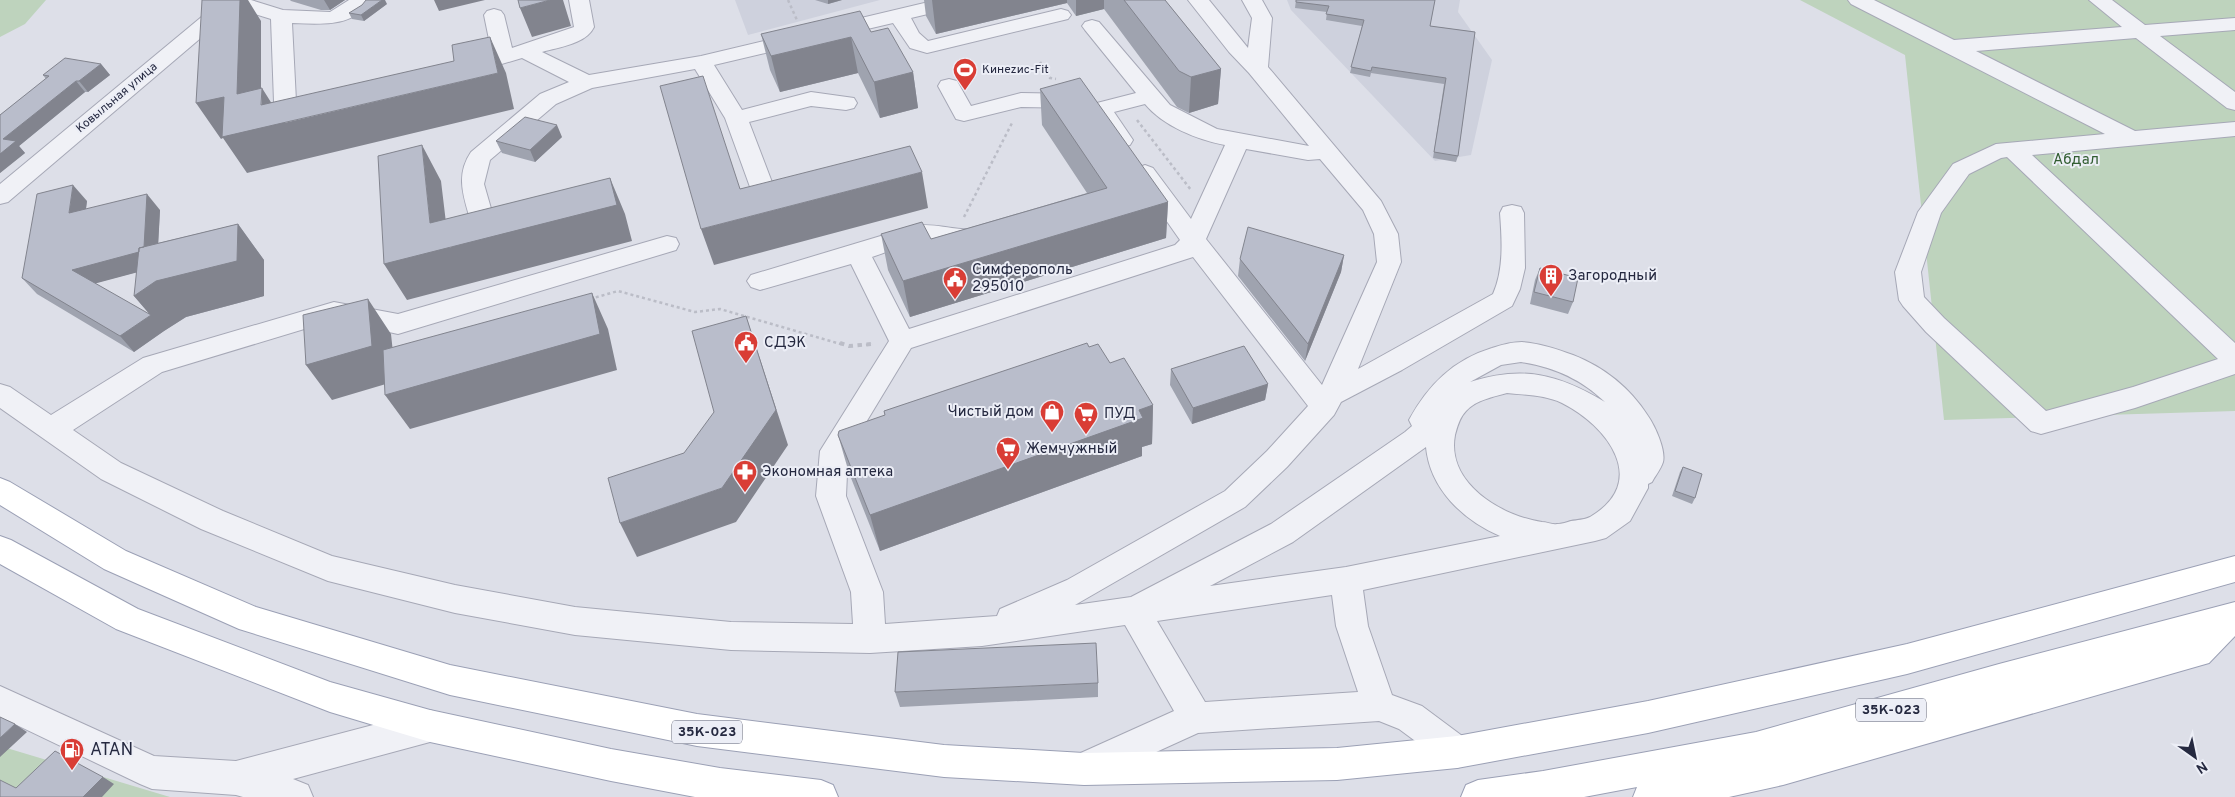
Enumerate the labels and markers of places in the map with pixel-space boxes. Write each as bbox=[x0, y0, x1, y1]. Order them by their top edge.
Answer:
sports icon: Кинеzис-Fit bbox=[952, 57, 978, 91]
place label: Кинеzис-Fit bbox=[982, 62, 1049, 78]
place label: Симферополь 295010 bbox=[972, 261, 1073, 297]
building icon: Загородный bbox=[1538, 263, 1564, 297]
public building icon: Симферополь 295010 bbox=[942, 266, 968, 300]
place label: Загородный bbox=[1568, 267, 1657, 286]
public building icon: СДЭК bbox=[733, 330, 759, 364]
place label: СДЭК bbox=[764, 334, 806, 353]
shop icon: Чистый дом bbox=[1039, 399, 1065, 433]
supermarket icon: ПУД bbox=[1073, 401, 1099, 435]
place label: Чистый дом bbox=[948, 403, 1034, 422]
place label: ПУД bbox=[1104, 405, 1136, 424]
supermarket icon: Жемчужный bbox=[995, 436, 1021, 470]
place label: Жемчужный bbox=[1026, 440, 1117, 459]
pharmacy icon: Экономная аптека bbox=[732, 459, 758, 493]
place label: Экономная аптека bbox=[762, 463, 893, 482]
fuel station icon: ATAN bbox=[59, 737, 85, 771]
place label: ATAN bbox=[90, 739, 133, 762]

